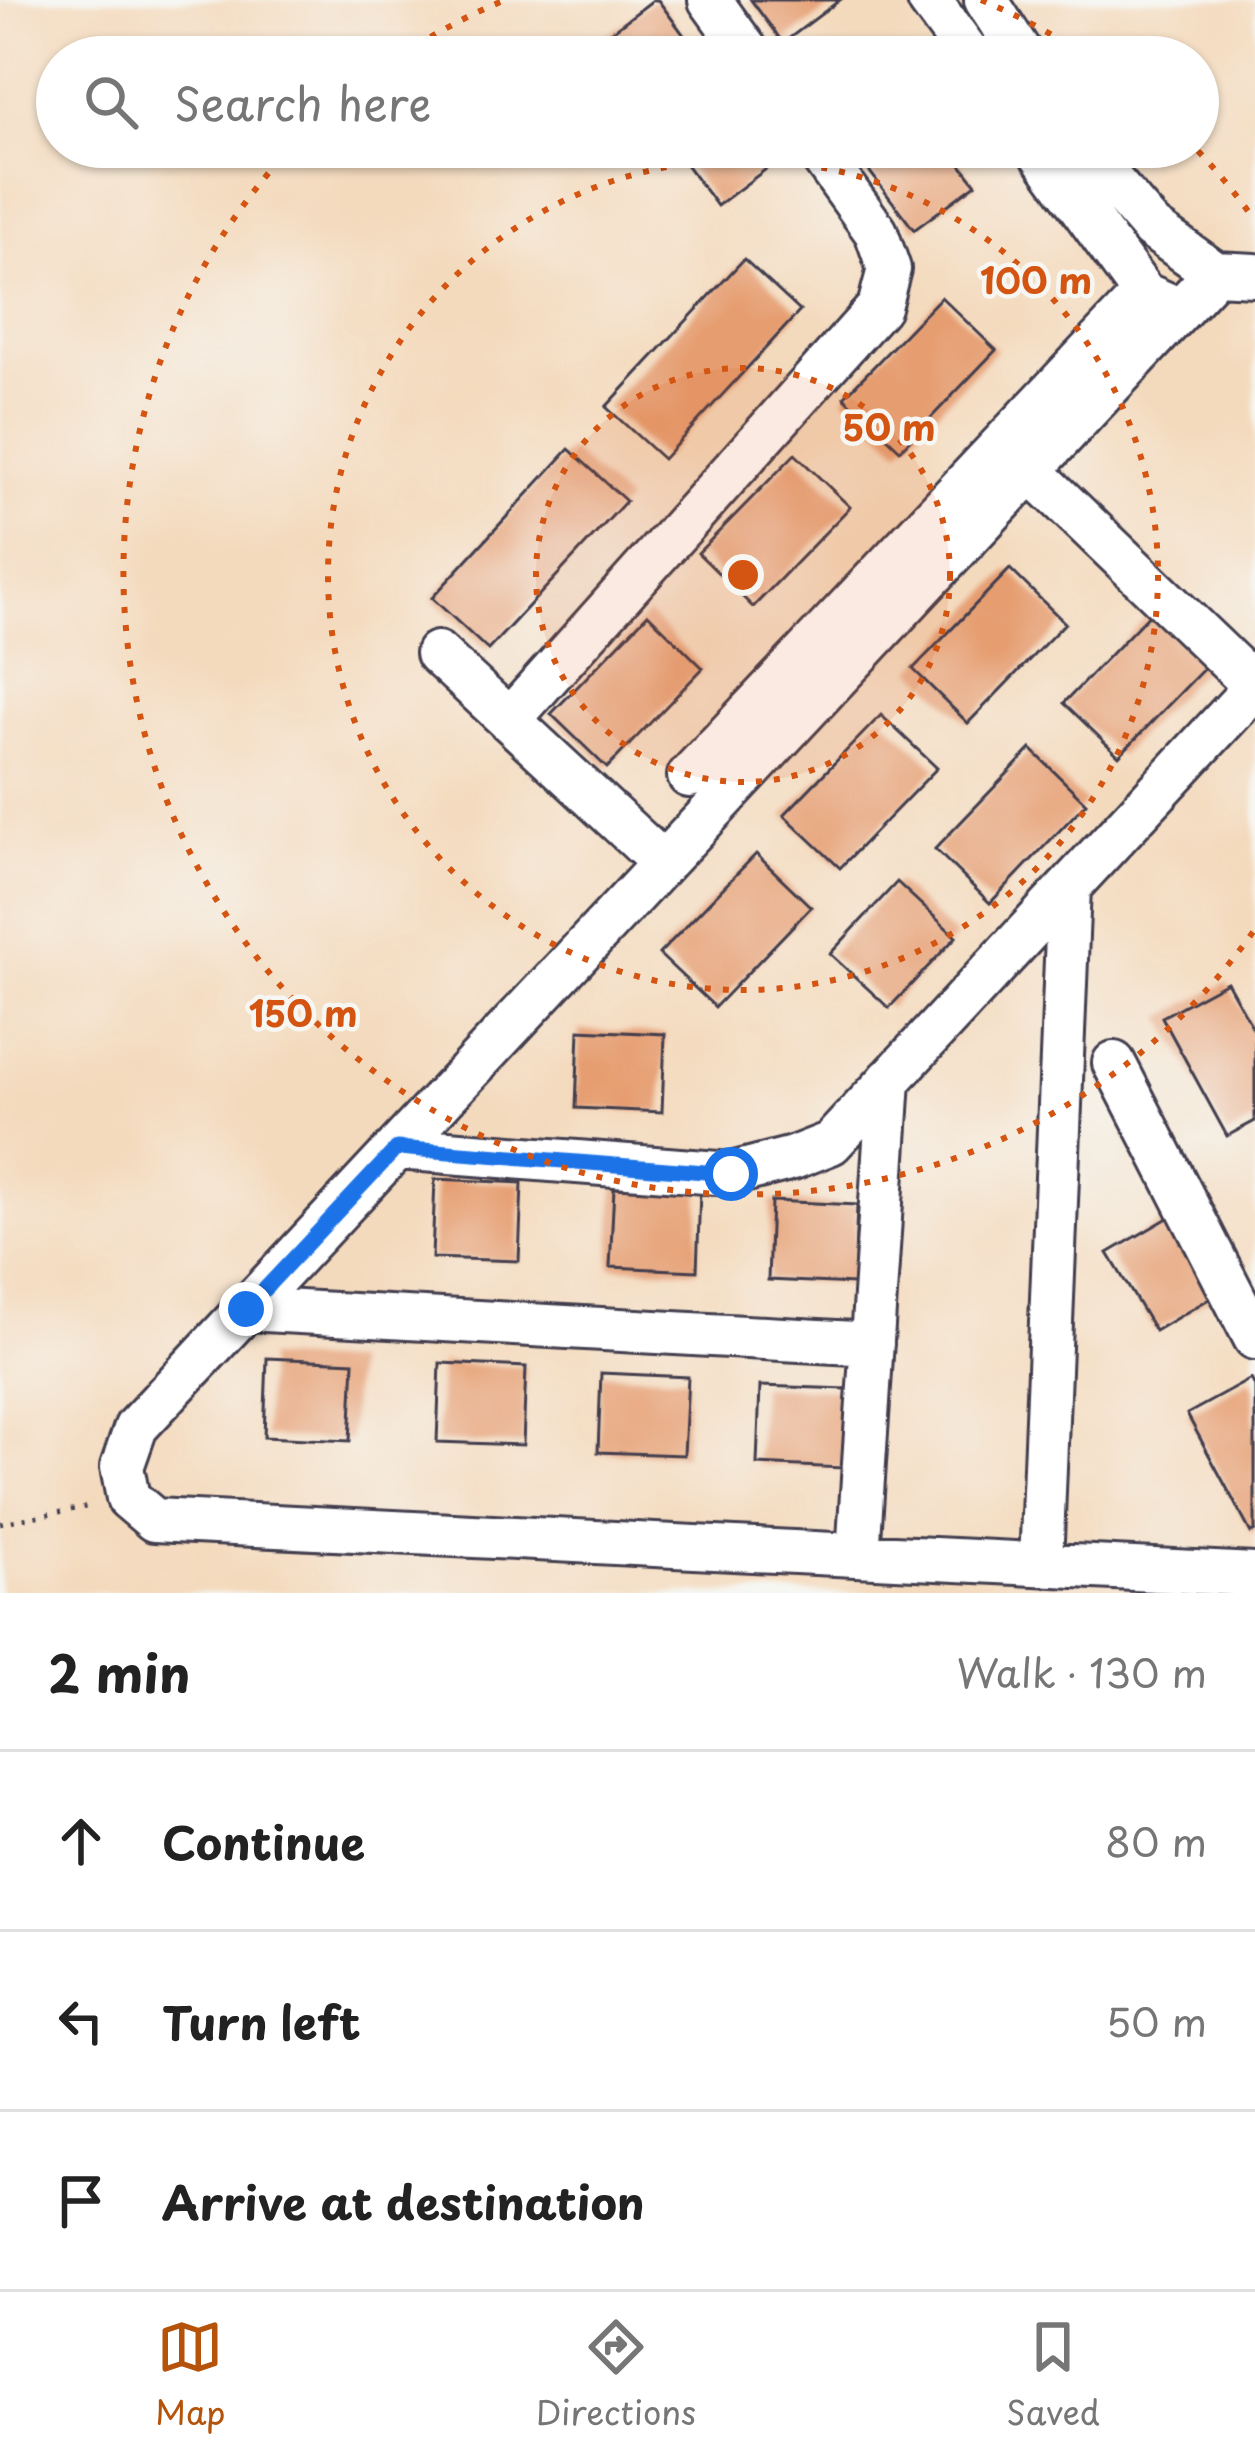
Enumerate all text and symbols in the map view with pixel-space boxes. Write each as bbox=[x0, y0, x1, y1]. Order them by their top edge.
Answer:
search box bbox=[36, 36, 1219, 168]
text: Search here bbox=[174, 68, 431, 136]
icon: search bbox=[78, 69, 144, 135]
text: 100 m bbox=[980, 252, 1092, 306]
text: 50 m bbox=[842, 399, 936, 453]
centre of rings bbox=[722, 554, 764, 596]
text: 150 m bbox=[248, 985, 358, 1039]
route start bbox=[704, 1147, 758, 1201]
route end bbox=[219, 1282, 273, 1336]
text: 2 min bbox=[48, 1633, 190, 1710]
text: Walk · 130 m bbox=[957, 1642, 1207, 1701]
text: Continue bbox=[162, 1807, 365, 1875]
icon: ahead bbox=[48, 1808, 114, 1874]
text: 80 m bbox=[1105, 1811, 1207, 1870]
text: Turn left bbox=[162, 1987, 361, 2055]
icon: left bbox=[48, 1988, 114, 2054]
text: 50 m bbox=[1106, 1991, 1207, 2050]
text: Arrive at destination bbox=[162, 2167, 645, 2235]
icon: arrive bbox=[48, 2168, 114, 2234]
tab: Map bbox=[155, 2314, 226, 2436]
tab: Directions bbox=[536, 2314, 696, 2436]
tab: Saved bbox=[1006, 2314, 1100, 2436]

